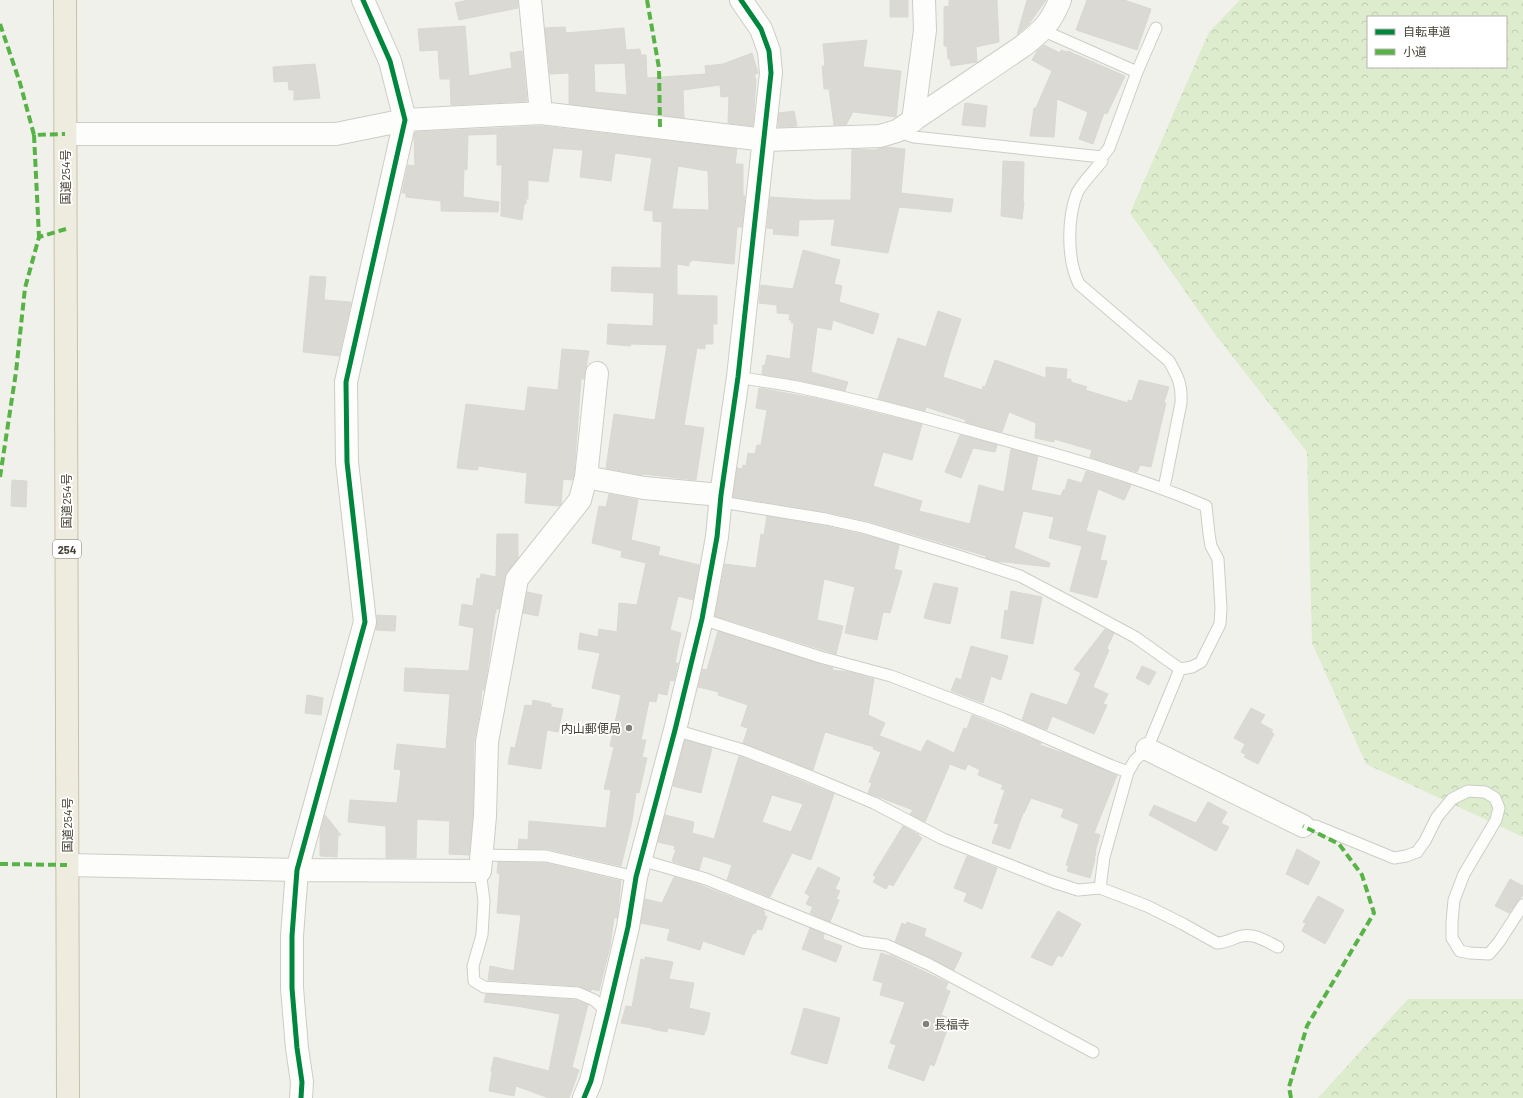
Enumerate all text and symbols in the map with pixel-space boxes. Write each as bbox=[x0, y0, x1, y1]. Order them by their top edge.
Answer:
legend bbox=[1367, 16, 1507, 68]
text: 自転車道 bbox=[1403, 24, 1451, 38]
text: 小道 bbox=[1403, 44, 1427, 58]
street label: 国道254号 bbox=[58, 149, 72, 205]
street label: 国道254号 bbox=[59, 473, 73, 529]
road number: 254 bbox=[53, 540, 81, 558]
place label: 内山郵便局 bbox=[561, 721, 621, 735]
marker: 内山郵便局 bbox=[624, 723, 634, 733]
street label: 国道254号 bbox=[60, 797, 74, 853]
place label: 長福寺 bbox=[934, 1017, 970, 1031]
marker: 長福寺 bbox=[921, 1019, 931, 1029]

